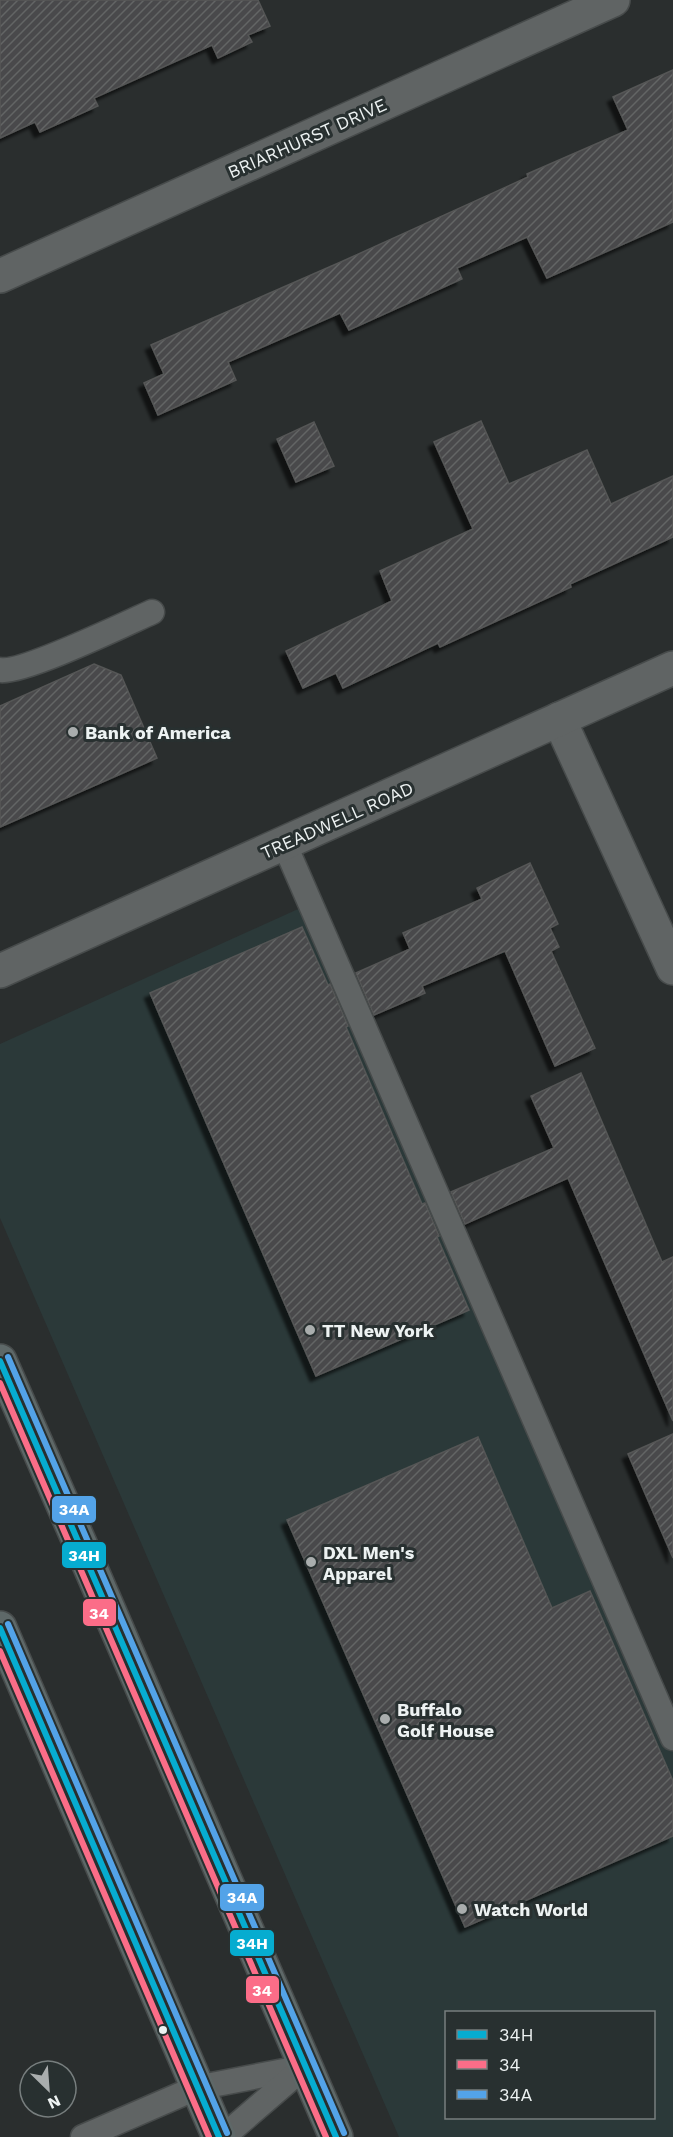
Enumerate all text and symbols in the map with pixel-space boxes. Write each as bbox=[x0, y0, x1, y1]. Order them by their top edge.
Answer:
street label: BRIARHURST DRIVE bbox=[224, 93, 390, 183]
place label: Bank of America bbox=[85, 722, 231, 743]
marker: Bank of America bbox=[66, 725, 80, 739]
street label: TREADWELL ROAD bbox=[257, 777, 417, 863]
place label: TT New York bbox=[322, 1320, 435, 1341]
marker: TT New York bbox=[303, 1323, 317, 1337]
line badge: 34A bbox=[51, 1495, 97, 1524]
text: 34A bbox=[59, 1500, 89, 1519]
line badge: 34H bbox=[61, 1541, 107, 1569]
place label: DXL Men's Apparel bbox=[323, 1542, 415, 1584]
text: 34H bbox=[68, 1546, 100, 1565]
marker: DXL Men's Apparel bbox=[304, 1555, 318, 1569]
line badge: 34 bbox=[82, 1598, 117, 1627]
text: 34 bbox=[89, 1604, 109, 1623]
place label: Buffalo Golf House bbox=[397, 1699, 494, 1741]
marker: Buffalo Golf House bbox=[378, 1712, 392, 1726]
line badge: 34A bbox=[219, 1883, 265, 1912]
text: 34A bbox=[227, 1888, 257, 1907]
place label: Watch World bbox=[474, 1899, 588, 1920]
marker: Watch World bbox=[455, 1902, 469, 1916]
line badge: 34H bbox=[229, 1929, 275, 1957]
text: 34H bbox=[236, 1934, 268, 1953]
line badge: 34 bbox=[245, 1975, 280, 2004]
text: 34 bbox=[252, 1981, 272, 2000]
legend bbox=[445, 2011, 655, 2119]
unlabelled marker bbox=[157, 2024, 169, 2036]
text: 34H bbox=[499, 2024, 534, 2045]
text: 34 bbox=[499, 2054, 521, 2075]
north arrow bbox=[18, 2059, 78, 2119]
text: 34A bbox=[499, 2084, 532, 2105]
text: N bbox=[45, 2091, 64, 2113]

